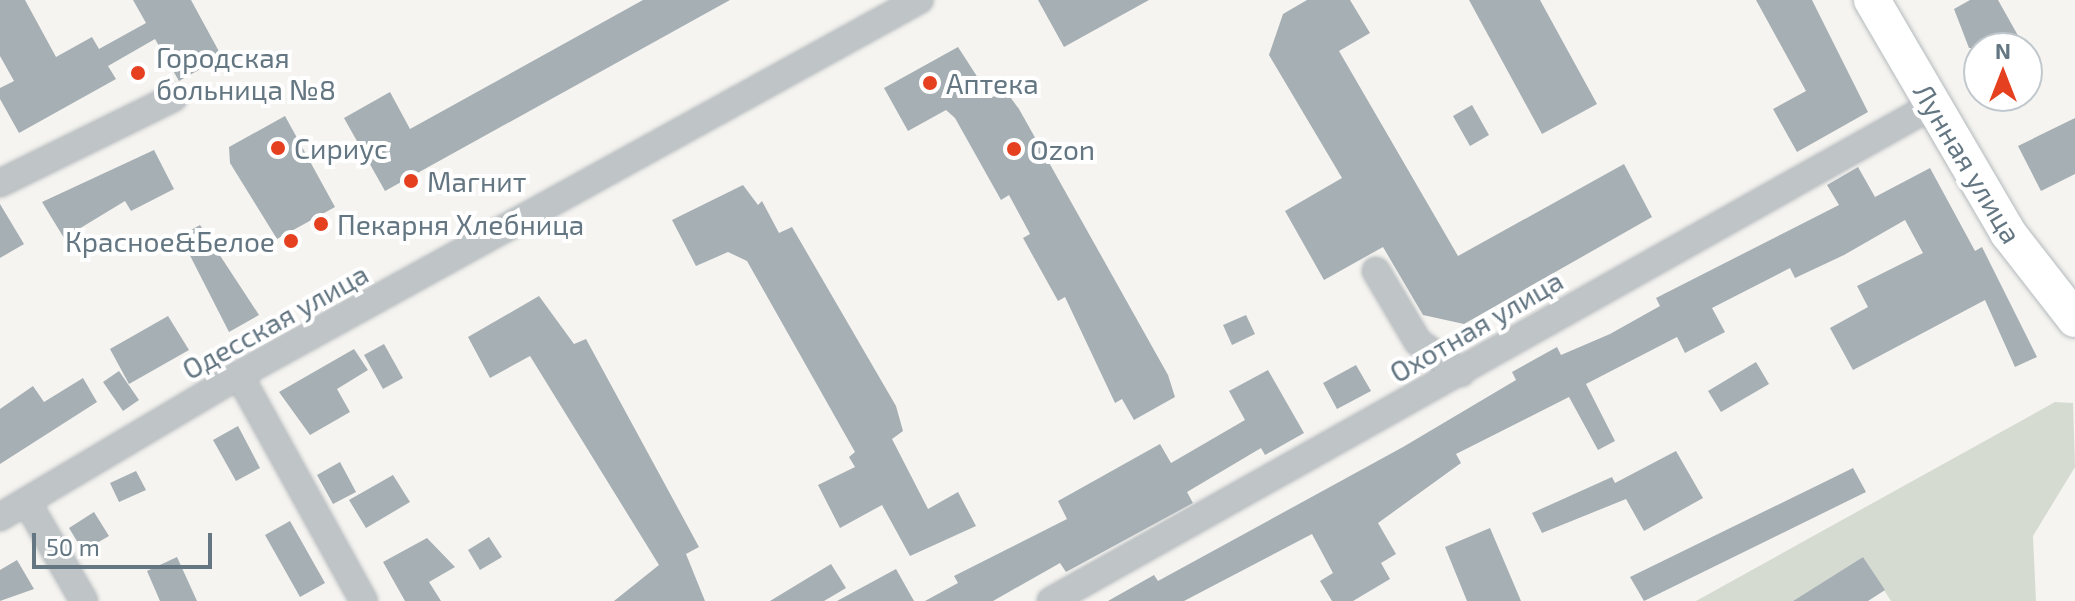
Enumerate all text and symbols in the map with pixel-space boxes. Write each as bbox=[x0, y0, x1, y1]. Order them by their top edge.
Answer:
north arrow bbox=[1963, 32, 2043, 112]
text: N bbox=[1995, 37, 2011, 63]
place label: Городская больница №8 bbox=[156, 40, 336, 106]
marker: Городская больница №8 bbox=[127, 62, 149, 84]
place label: Аптека bbox=[946, 66, 1039, 100]
marker: Аптека bbox=[921, 74, 939, 92]
street label: Лунная улица bbox=[1907, 77, 2029, 249]
place label: Сириус bbox=[294, 131, 388, 165]
place label: Ozon bbox=[1030, 132, 1095, 166]
marker: Сириус bbox=[269, 139, 287, 157]
marker: Ozon bbox=[1005, 140, 1023, 158]
place label: Магнит bbox=[427, 164, 526, 198]
marker: Магнит bbox=[402, 172, 420, 190]
place label: Пекарня Хлебница bbox=[337, 207, 584, 241]
marker: Пекарня Хлебница bbox=[312, 215, 330, 233]
place label: Красное&Белое bbox=[65, 224, 275, 258]
marker: Красное&Белое bbox=[282, 232, 300, 250]
street label: Одесская улица bbox=[176, 256, 374, 386]
street label: Охотная улица bbox=[1384, 263, 1568, 389]
scale bar bbox=[36, 517, 216, 567]
text: 50 m bbox=[46, 532, 100, 561]

